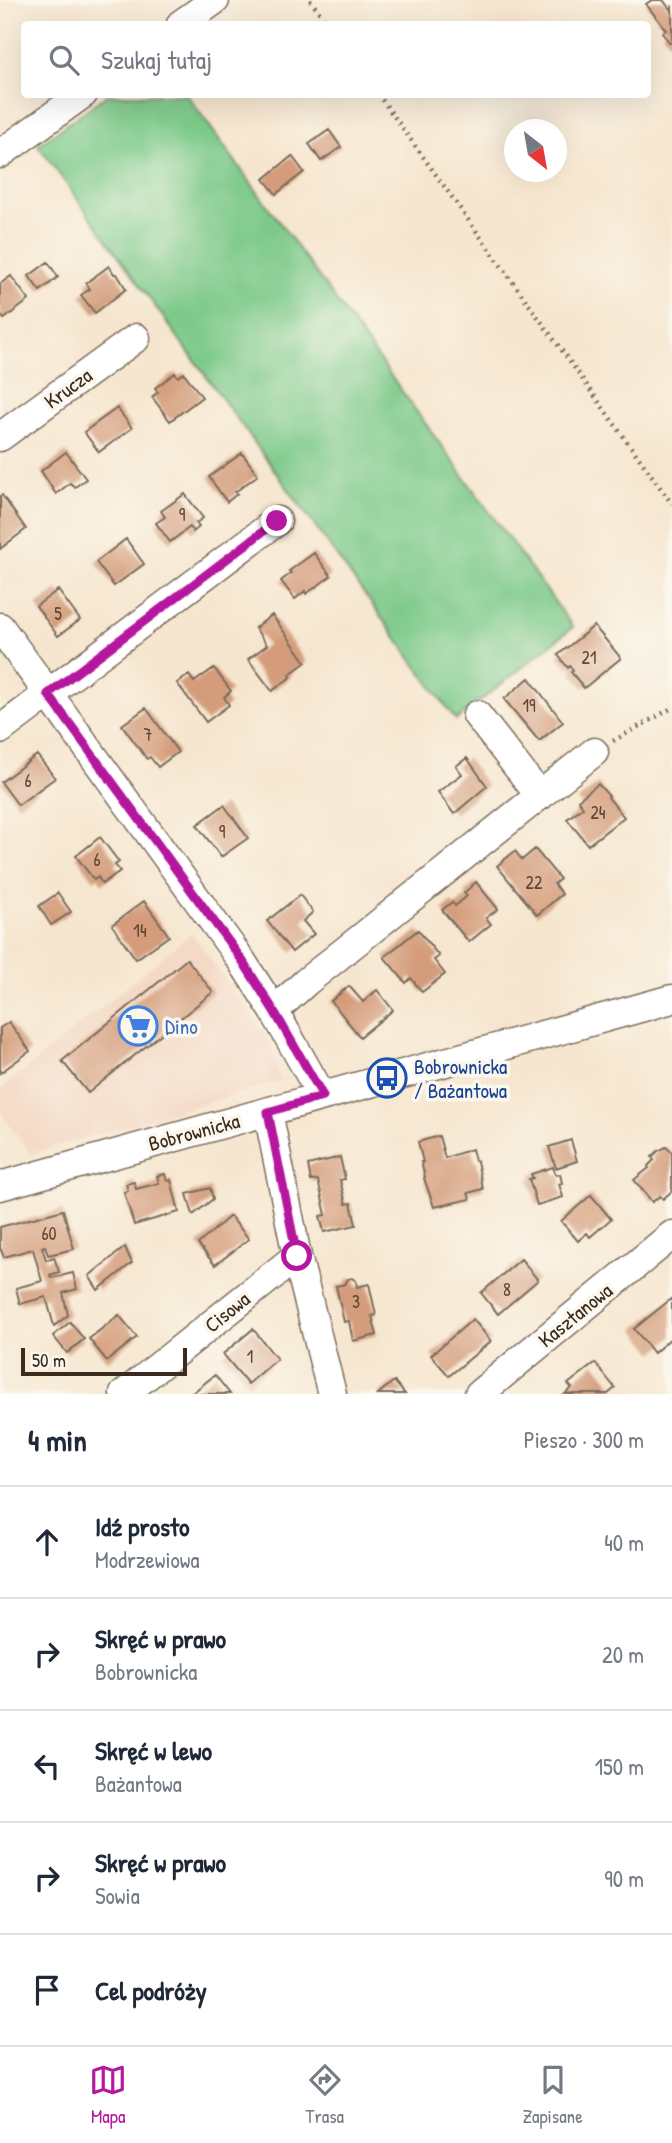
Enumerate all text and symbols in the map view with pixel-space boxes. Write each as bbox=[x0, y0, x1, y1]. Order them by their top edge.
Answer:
search box bbox=[21, 21, 651, 98]
icon: search bbox=[45, 41, 83, 79]
text: Szukaj tutaj bbox=[101, 42, 212, 77]
north arrow bbox=[504, 119, 567, 182]
street label: Krucza bbox=[38, 361, 98, 415]
house number: 9 bbox=[179, 502, 186, 527]
route end bbox=[261, 505, 292, 536]
house number: 5 bbox=[54, 601, 62, 626]
house number: 21 bbox=[582, 645, 596, 670]
house number: 19 bbox=[522, 693, 536, 718]
house number: 7 bbox=[144, 722, 153, 747]
house number: 6 bbox=[24, 768, 32, 793]
house number: 24 bbox=[590, 800, 606, 825]
house number: 9 bbox=[219, 819, 226, 844]
house number: 6 bbox=[93, 847, 101, 872]
house number: 22 bbox=[526, 870, 543, 895]
house number: 14 bbox=[133, 918, 147, 943]
supermarket icon: Dino bbox=[117, 1005, 159, 1047]
place label: Dino bbox=[165, 1012, 198, 1041]
place label: Bobrownicka / Bażantowa bbox=[414, 1052, 507, 1105]
bus stop icon: Bobrownicka / Bażantowa bbox=[366, 1057, 408, 1099]
street label: Bobrownicka bbox=[145, 1106, 243, 1158]
house number: 60 bbox=[41, 1221, 57, 1246]
route start bbox=[281, 1240, 312, 1271]
street label: Kasztanowa bbox=[532, 1276, 618, 1354]
house number: 8 bbox=[503, 1277, 511, 1302]
street label: Cisowa bbox=[198, 1285, 256, 1339]
house number: 3 bbox=[352, 1289, 360, 1314]
house number: 1 bbox=[247, 1344, 253, 1369]
scale bar bbox=[21, 1345, 187, 1377]
text: 50 m bbox=[32, 1347, 66, 1373]
text: 4 min bbox=[28, 1420, 87, 1460]
text: Pieszo · 300 m bbox=[524, 1424, 644, 1455]
text: Idź prosto bbox=[95, 1509, 189, 1544]
icon: ahead bbox=[28, 1523, 66, 1561]
text: 40 m bbox=[604, 1527, 644, 1558]
text: Modrzewiowa bbox=[95, 1544, 200, 1575]
text: Skręć w prawo bbox=[95, 1621, 226, 1656]
icon: right bbox=[28, 1635, 66, 1673]
text: 20 m bbox=[602, 1639, 644, 1670]
text: Bobrownicka bbox=[95, 1656, 197, 1687]
text: Skręć w lewo bbox=[95, 1733, 212, 1768]
icon: left bbox=[28, 1747, 66, 1785]
text: 150 m bbox=[595, 1751, 644, 1782]
text: Bażantowa bbox=[95, 1768, 182, 1799]
text: Skręć w prawo bbox=[95, 1845, 226, 1880]
icon: right bbox=[28, 1859, 66, 1897]
text: 90 m bbox=[604, 1863, 644, 1894]
text: Sowia bbox=[95, 1880, 140, 1911]
icon: arrive bbox=[28, 1971, 66, 2009]
text: Cel podróży bbox=[95, 1973, 207, 2008]
tab: Mapa bbox=[89, 2061, 127, 2129]
tab: Trasa bbox=[306, 2061, 344, 2129]
tab: Zapisane bbox=[522, 2061, 583, 2129]

